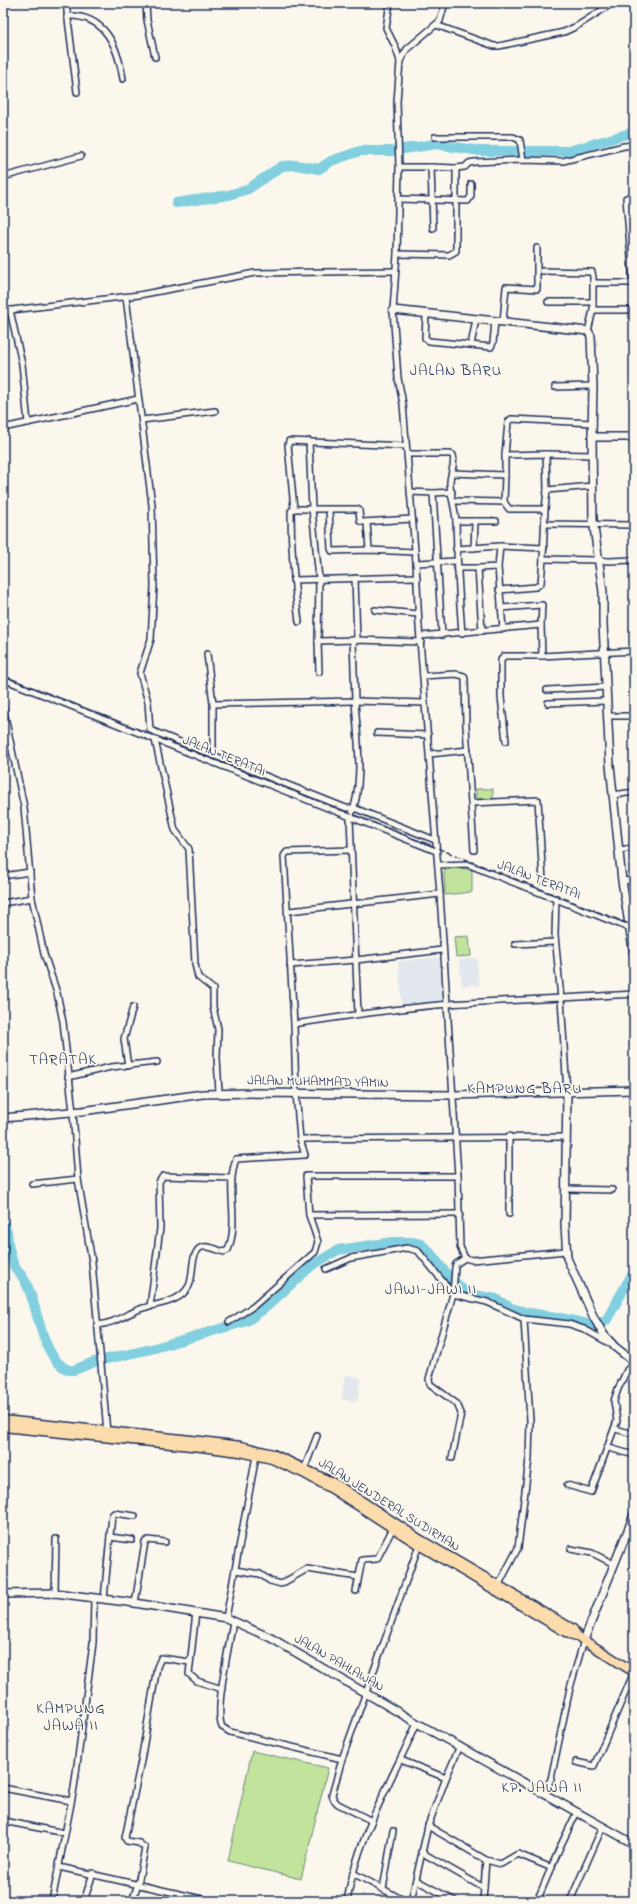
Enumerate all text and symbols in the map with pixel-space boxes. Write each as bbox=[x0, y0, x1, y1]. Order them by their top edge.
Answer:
district label: JALAN BARU bbox=[410, 360, 502, 382]
street label: JALAN TERATAI bbox=[180, 731, 268, 781]
street label: JALAN TERATAI bbox=[494, 855, 584, 905]
district label: TARATAK bbox=[29, 1049, 97, 1071]
street label: JALAN MUHAMMAD YAMIN bbox=[247, 1071, 389, 1093]
district label: KAMPUNG BARU bbox=[467, 1078, 583, 1100]
district label: JAWI-JAWI II bbox=[385, 1279, 477, 1301]
street label: JALAN JENDERAL SUDIRMAN bbox=[314, 1454, 464, 1556]
street label: JALAN PAHLAWAN bbox=[290, 1629, 388, 1697]
district label: KAMPUNG JAWA II bbox=[36, 1698, 106, 1737]
district label: KP. JAWA II bbox=[501, 1777, 583, 1799]

